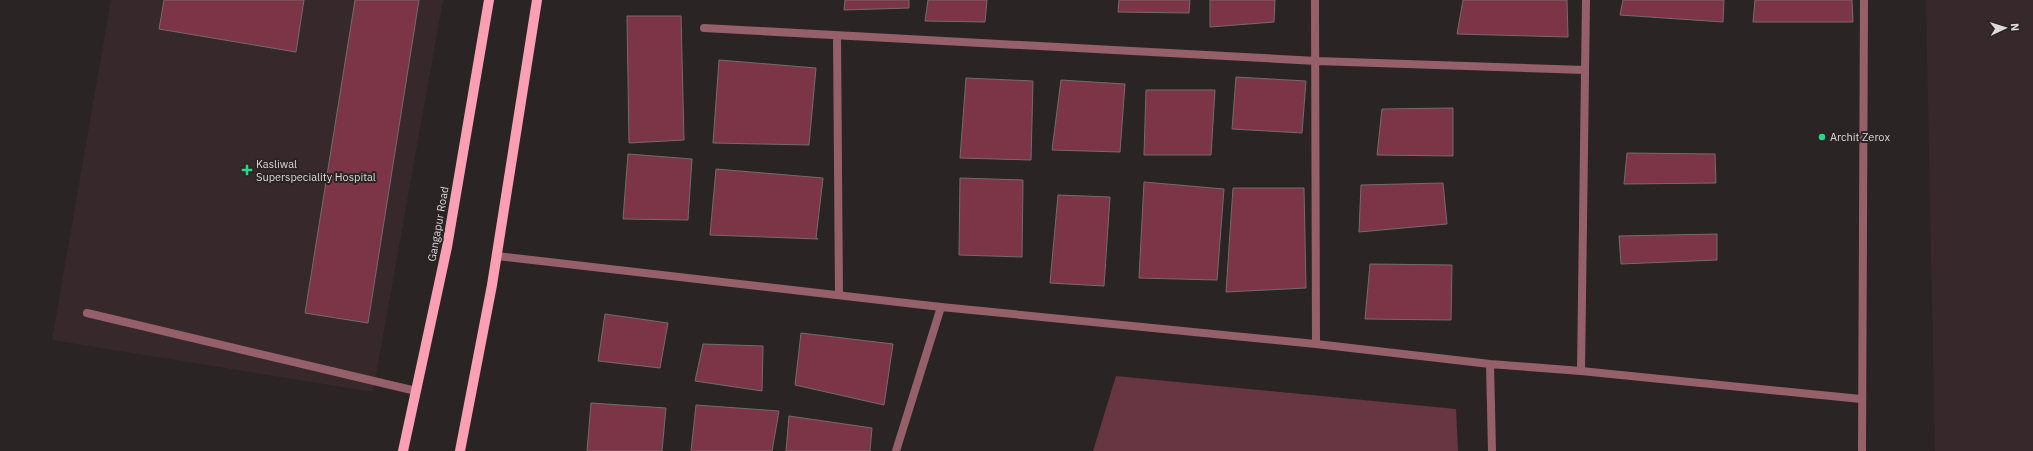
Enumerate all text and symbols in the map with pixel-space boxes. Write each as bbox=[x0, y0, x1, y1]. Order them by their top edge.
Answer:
north arrow bbox=[1985, 8, 2025, 48]
text: N bbox=[2008, 23, 2022, 32]
place label: Archit Zerox bbox=[1830, 130, 1890, 144]
marker: Archit Zerox bbox=[1817, 132, 1827, 142]
place label: Kasliwal Superspeciality Hospital bbox=[256, 157, 376, 184]
marker: Kasliwal Superspeciality Hospital bbox=[241, 164, 253, 176]
street label: Gangapur Road bbox=[425, 185, 451, 263]

